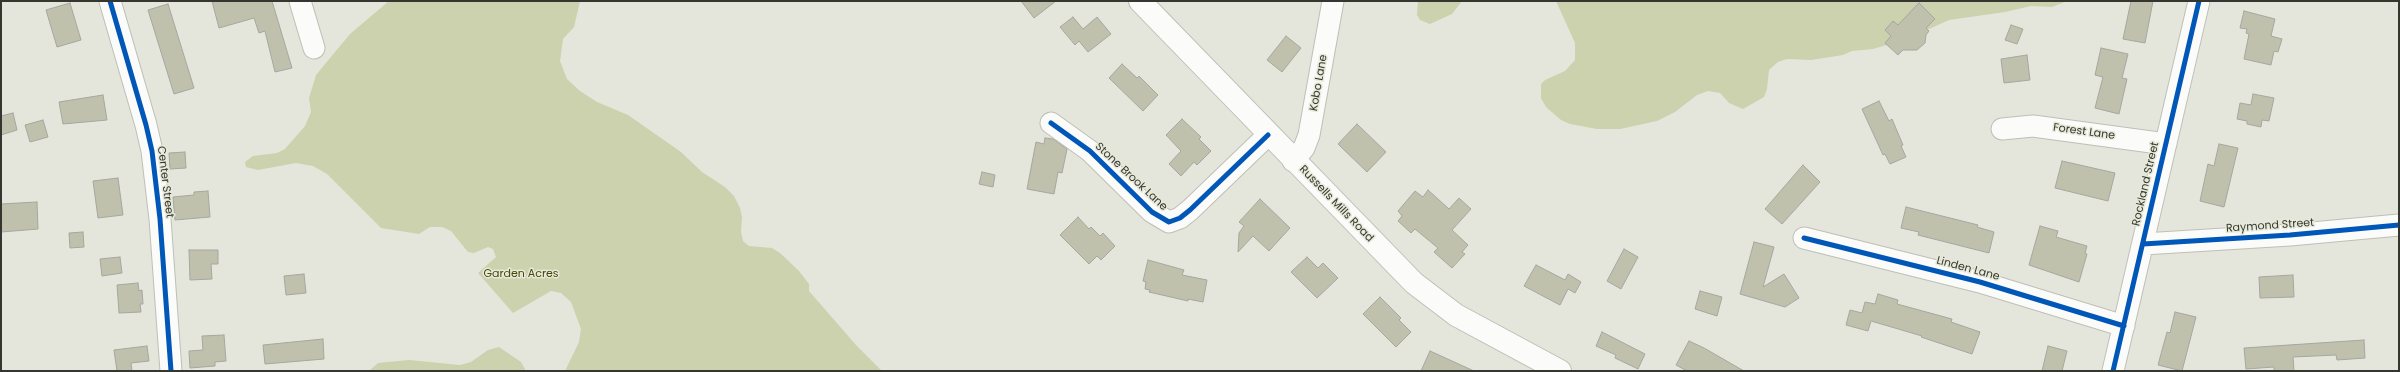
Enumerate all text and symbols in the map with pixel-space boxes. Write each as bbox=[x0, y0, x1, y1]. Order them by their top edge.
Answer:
street label: Kobo Lane bbox=[1308, 54, 1330, 112]
street label: Forest Lane bbox=[2052, 121, 2116, 143]
street label: Stone Brook Lane bbox=[1092, 140, 1170, 214]
street label: Rockland Street bbox=[2130, 141, 2162, 227]
street label: Center Street bbox=[154, 145, 176, 219]
street label: Russells Mills Road bbox=[1296, 163, 1376, 245]
street label: Raymond Street bbox=[2225, 216, 2315, 236]
street label: Linden Lane bbox=[1935, 254, 2001, 284]
park label: Garden Acres bbox=[483, 267, 559, 281]

